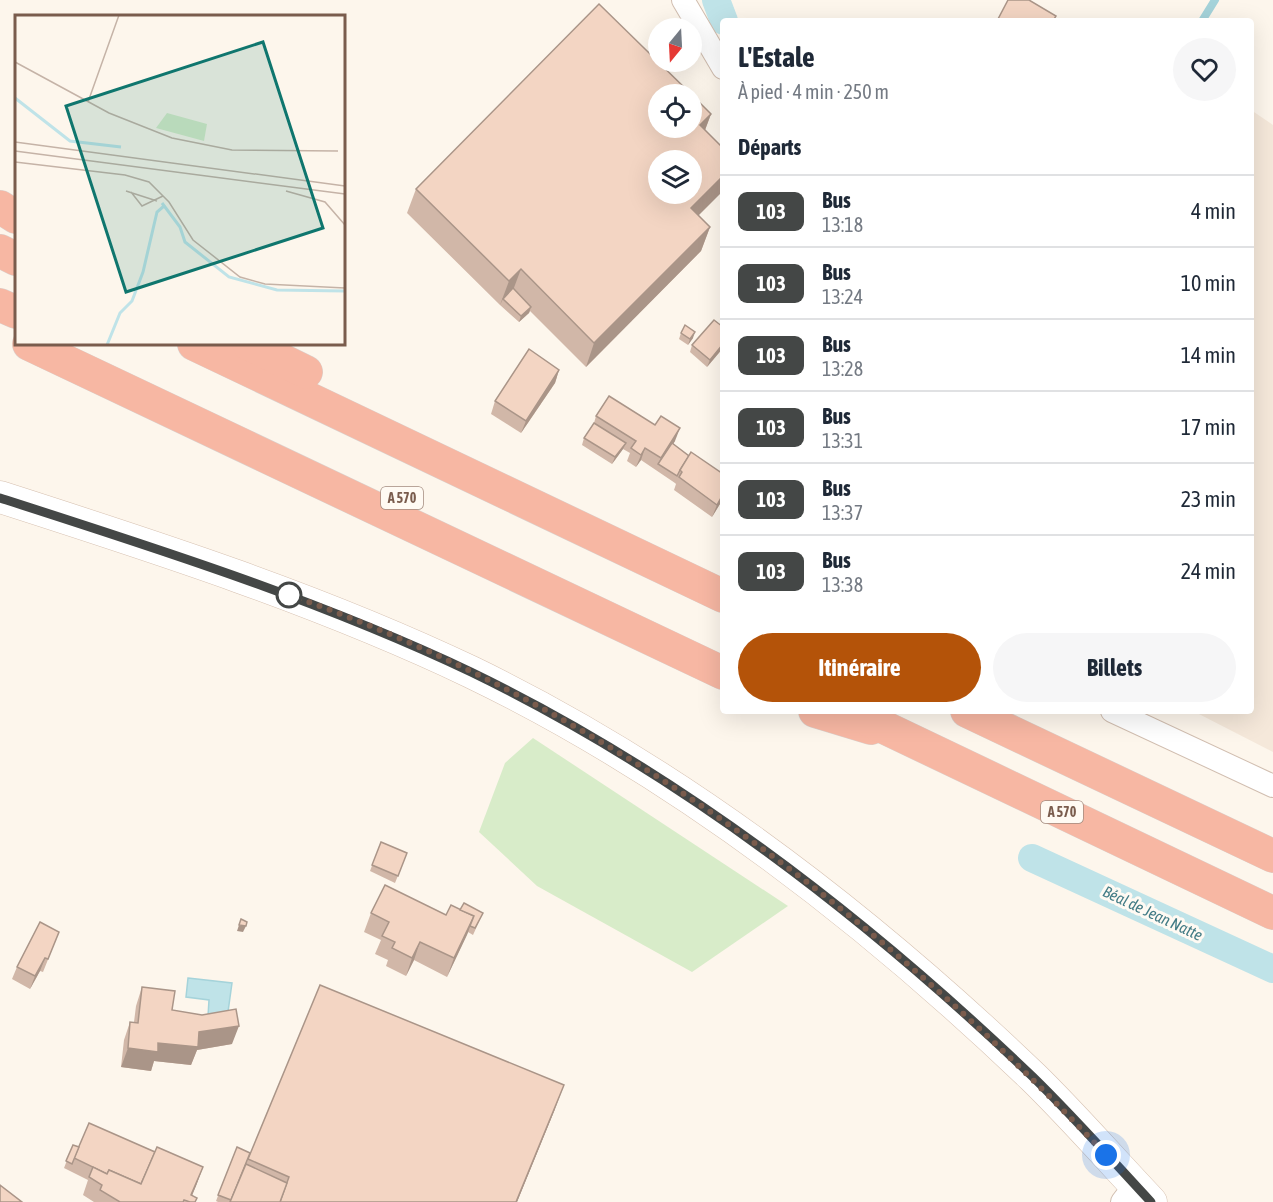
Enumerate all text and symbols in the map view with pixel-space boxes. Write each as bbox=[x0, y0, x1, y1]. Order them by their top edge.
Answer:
inset map bbox=[15, 15, 345, 345]
north arrow bbox=[648, 18, 702, 72]
map controls bbox=[648, 18, 702, 204]
button: heart bbox=[1173, 38, 1236, 101]
text: L'Estale bbox=[738, 41, 815, 73]
text: À pied · 4 min · 250 m bbox=[738, 80, 889, 103]
button: locate bbox=[648, 84, 702, 138]
text: Départs bbox=[738, 134, 801, 160]
button: layers bbox=[648, 150, 702, 204]
text: Bus bbox=[822, 187, 851, 213]
text: 4 min bbox=[1191, 198, 1236, 224]
text: 103 bbox=[756, 199, 786, 223]
text: 13:18 bbox=[822, 213, 863, 236]
text: Bus bbox=[822, 259, 851, 285]
text: 10 min bbox=[1181, 270, 1236, 296]
text: 103 bbox=[756, 271, 786, 295]
text: 13:24 bbox=[822, 285, 863, 308]
text: Bus bbox=[822, 331, 851, 357]
text: 14 min bbox=[1181, 342, 1236, 368]
text: 103 bbox=[756, 343, 786, 367]
text: 13:28 bbox=[822, 357, 863, 380]
text: Bus bbox=[822, 403, 851, 429]
text: 17 min bbox=[1181, 414, 1236, 440]
text: 103 bbox=[756, 415, 786, 439]
text: 13:31 bbox=[822, 429, 863, 452]
text: Bus bbox=[822, 475, 851, 501]
text: 23 min bbox=[1181, 486, 1236, 512]
road number: A 570 bbox=[381, 487, 423, 509]
text: 103 bbox=[756, 487, 786, 511]
text: 13:37 bbox=[822, 501, 863, 524]
text: Bus bbox=[822, 547, 851, 573]
text: 24 min bbox=[1181, 558, 1236, 584]
text: 103 bbox=[756, 559, 786, 583]
text: 13:38 bbox=[822, 573, 863, 596]
unlabelled marker bbox=[276, 582, 302, 608]
button: Itinéraire bbox=[738, 633, 981, 702]
button: Billets bbox=[993, 633, 1236, 702]
road number: A 570 bbox=[1041, 801, 1083, 823]
water label: Béal de Jean Natte bbox=[1100, 882, 1206, 944]
your location bbox=[1091, 1140, 1121, 1170]

